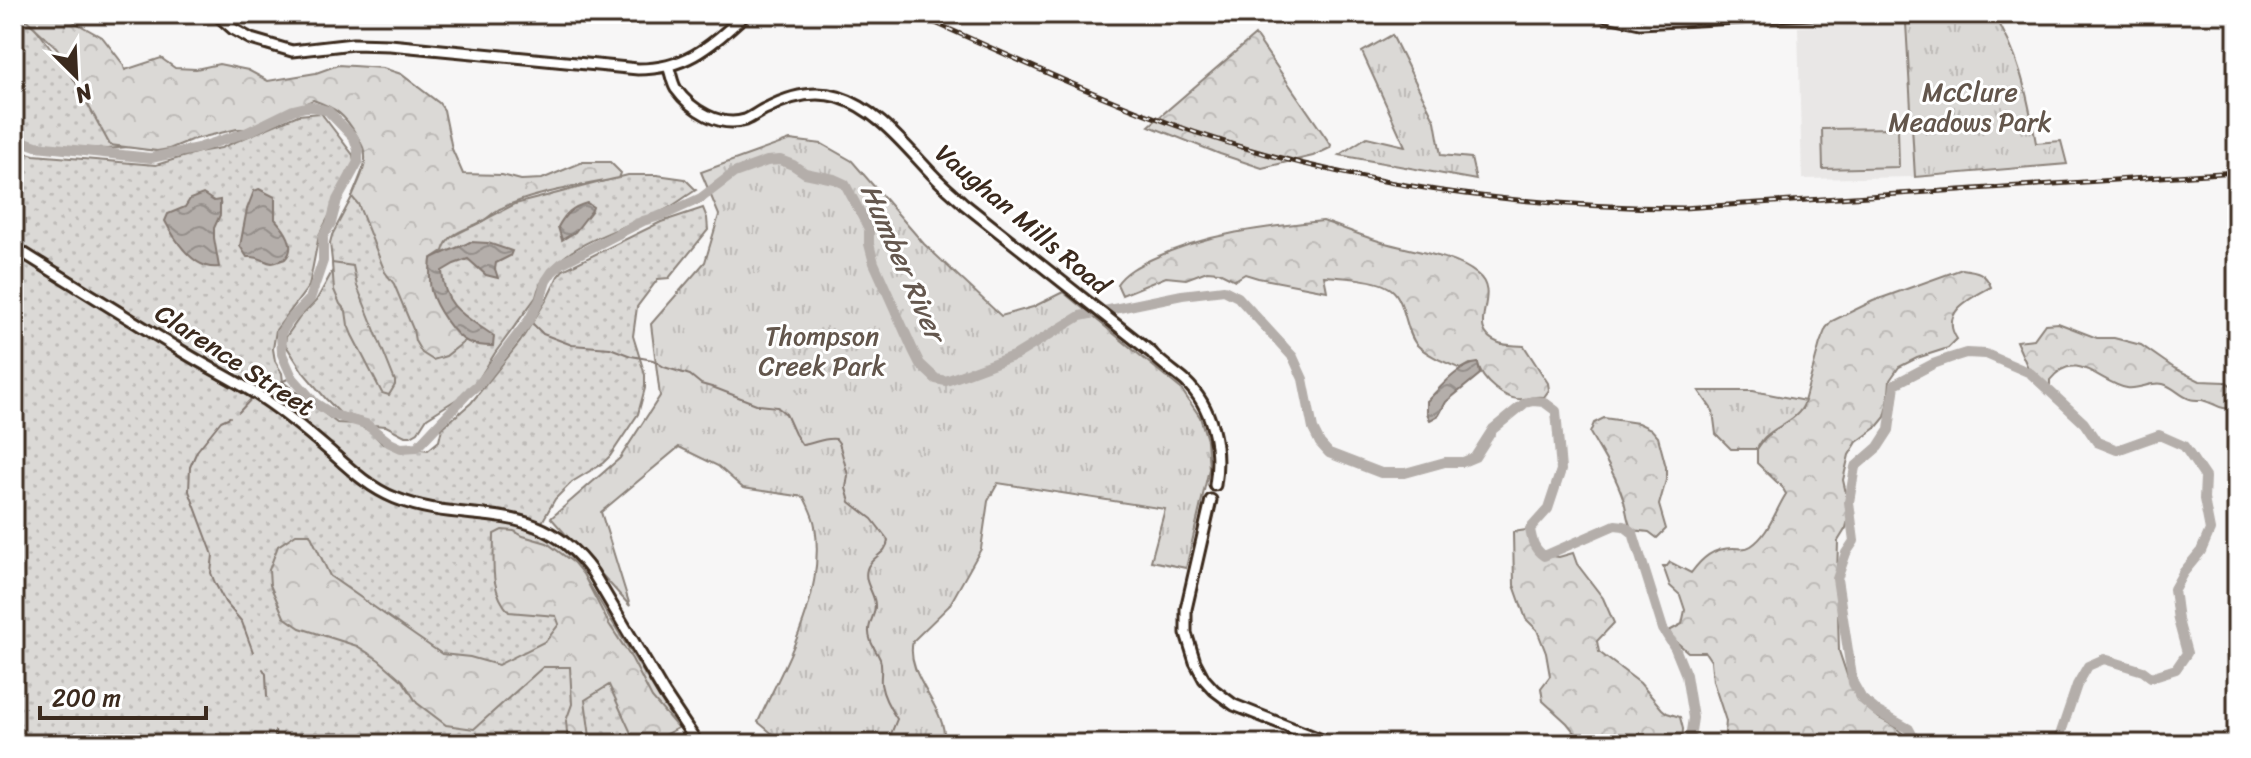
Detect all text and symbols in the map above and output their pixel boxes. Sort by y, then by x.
north arrow [36,36,116,116]
park label: McClure Meadows Park [1889,69,2052,145]
text: N [68,72,100,115]
street label: Vaughan Mills Road [925,131,1123,308]
water label: Humber River [846,175,962,354]
street label: Clarence Street [146,291,324,429]
park label: Thompson Creek Park [759,313,886,389]
scale bar [40,670,206,720]
text: 200 m [52,677,121,719]

